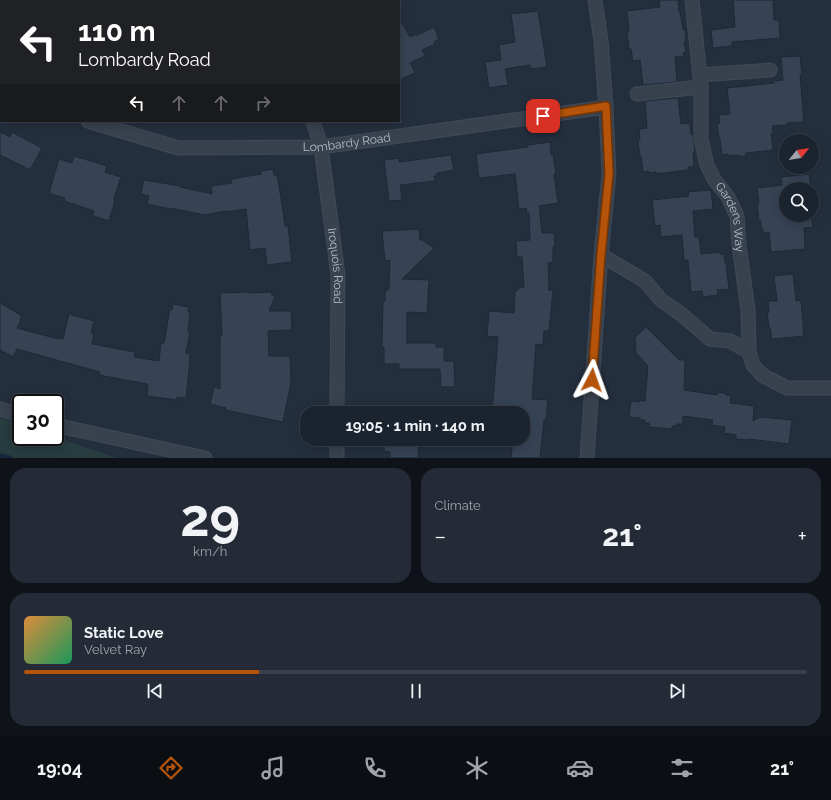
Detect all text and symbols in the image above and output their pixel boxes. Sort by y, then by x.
text: 110 m [78,15,156,48]
icon: left [12,16,64,68]
text: Lombardy Road [78,49,211,70]
icon: left [126,92,148,114]
icon: ahead [168,92,190,114]
icon: ahead [210,92,232,114]
icon: right [252,92,274,114]
pin [526,99,560,133]
icon: arrive [532,105,554,127]
street label: Lombardy Road [303,130,392,155]
north arrow [779,134,819,174]
map controls [779,134,819,222]
street label: Gardens Way [712,180,747,254]
button: search [779,182,819,222]
street label: Iroquois Road [325,227,345,304]
position arrow [571,359,613,401]
speed limit sign: 30 [12,394,64,446]
text: 19:05 · 1 min · 140 m [345,417,485,435]
text: 29 [180,487,240,548]
text: Climate [435,498,481,513]
text: 21° [602,518,642,553]
text: − [435,523,446,549]
text: + [798,523,807,549]
text: km/h [193,544,227,559]
text: Static Love [84,624,163,642]
text: Velvet Ray [84,642,147,657]
icon: previous [144,680,166,702]
icon: pause [405,680,427,702]
icon: next [666,680,688,702]
icon: directions [157,754,185,782]
icon: music [259,754,287,782]
icon: phone [361,754,389,782]
icon: climate [463,754,491,782]
icon: car [566,754,594,782]
icon: filters [668,754,696,782]
text: 19:04 [37,758,82,779]
text: 21° [770,758,794,779]

